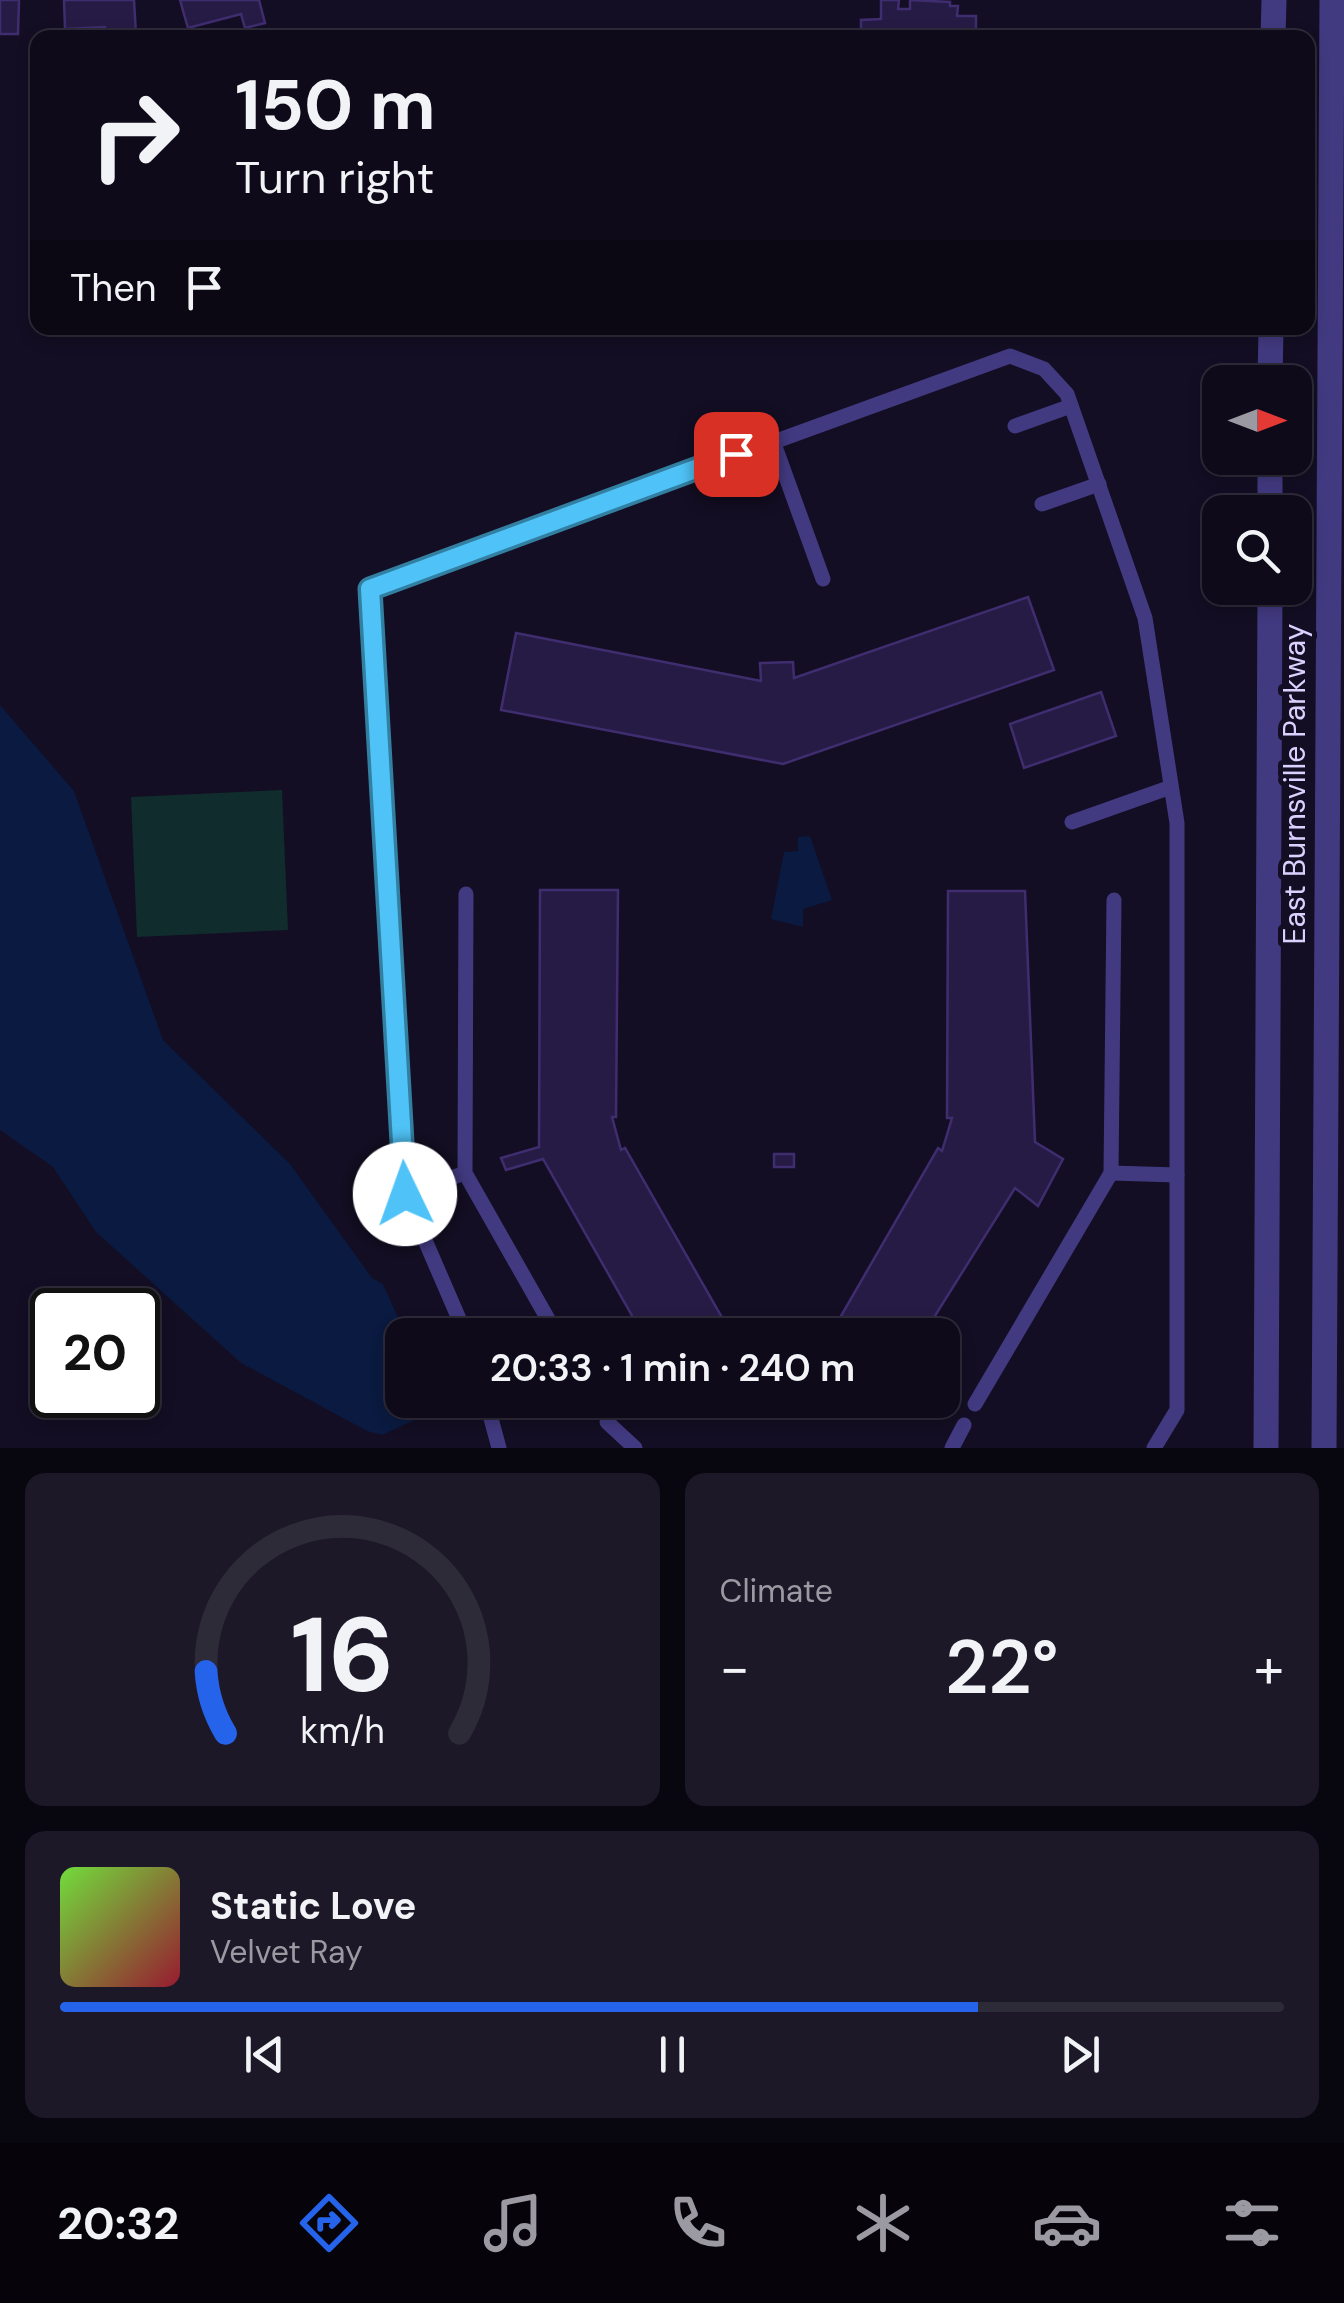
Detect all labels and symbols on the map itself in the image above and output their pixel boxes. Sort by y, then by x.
north arrow [1202,365,1312,475]
pin [694,412,779,497]
street label: East Burnsville Parkway [1275,623,1314,944]
position arrow [353,1142,457,1246]
speed limit sign: 20 [30,1288,160,1418]

